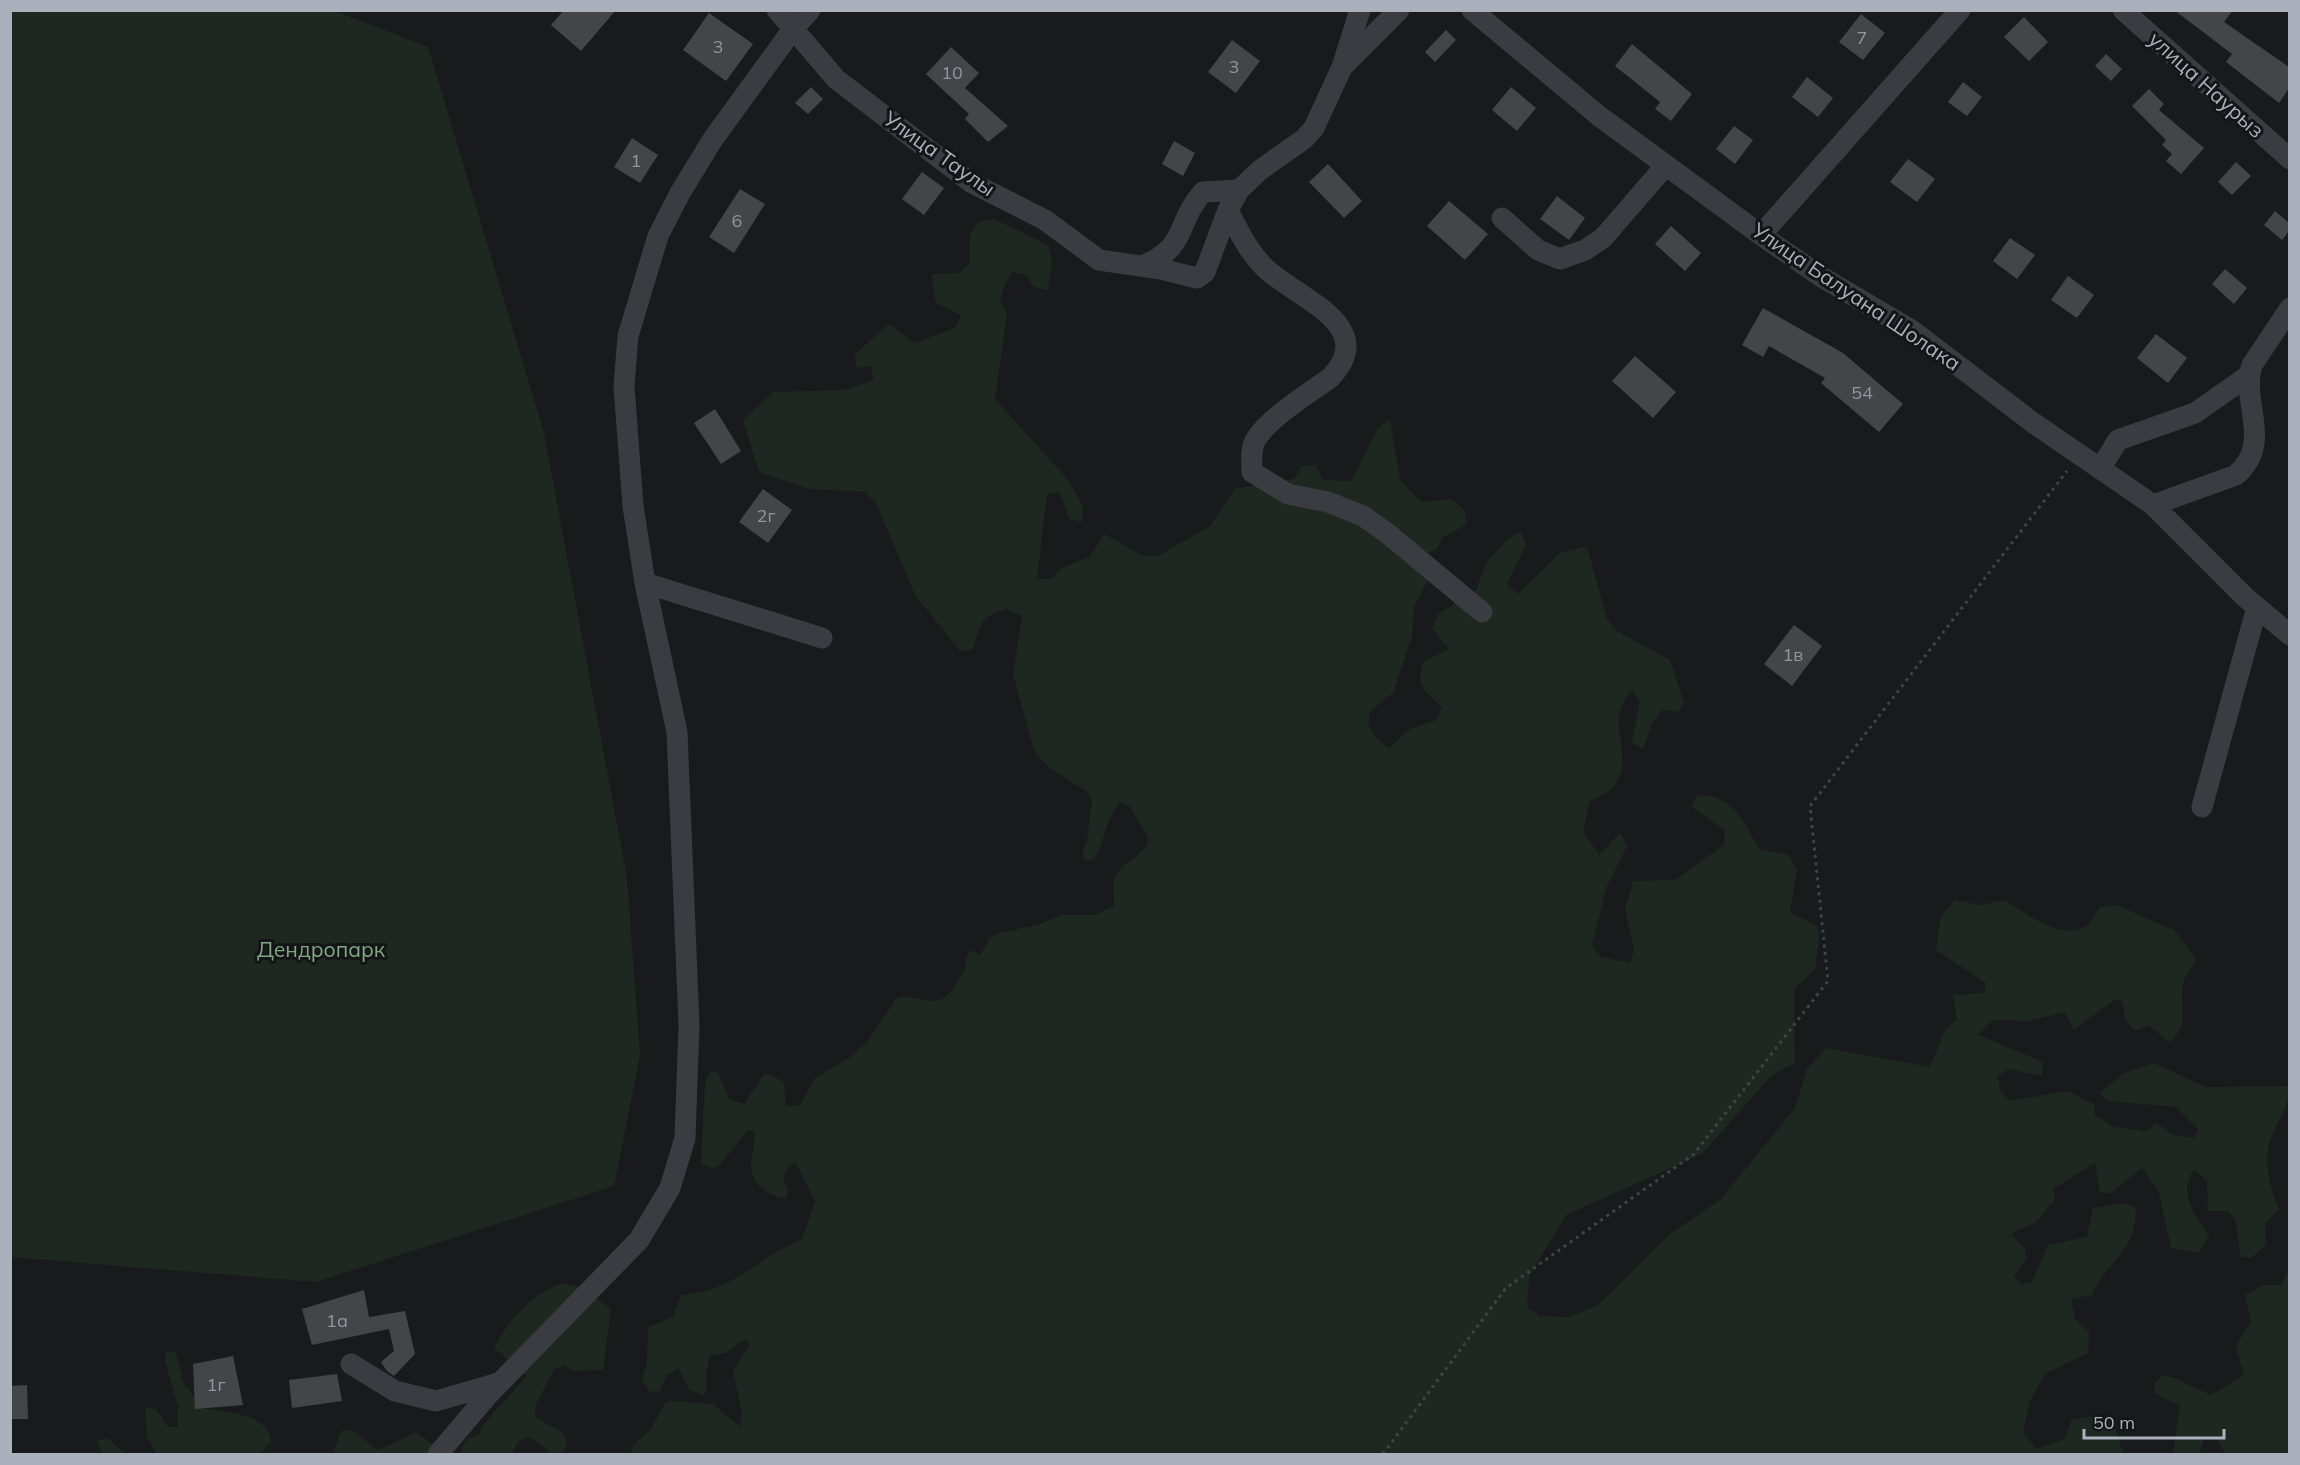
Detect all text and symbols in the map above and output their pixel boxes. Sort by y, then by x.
house number: 7 [1857,26,1867,49]
street label: улица Наурыз [2144,26,2270,143]
house number: 3 [713,35,723,58]
house number: 3 [1229,55,1239,78]
house number: 10 [941,61,963,84]
street label: Улица Таулы [878,104,1001,201]
house number: 1 [631,149,641,172]
house number: 6 [732,209,742,232]
street label: Улица Балуана Шолака [1746,216,1966,376]
house number: 54 [1851,381,1873,404]
house number: 2г [757,504,775,527]
house number: 1в [1783,643,1803,666]
park label: Дендропарк [257,936,386,962]
house number: 1а [326,1309,348,1332]
house number: 1г [207,1373,225,1396]
scale bar [2084,1402,2224,1440]
text: 50 m [2093,1411,2135,1434]

